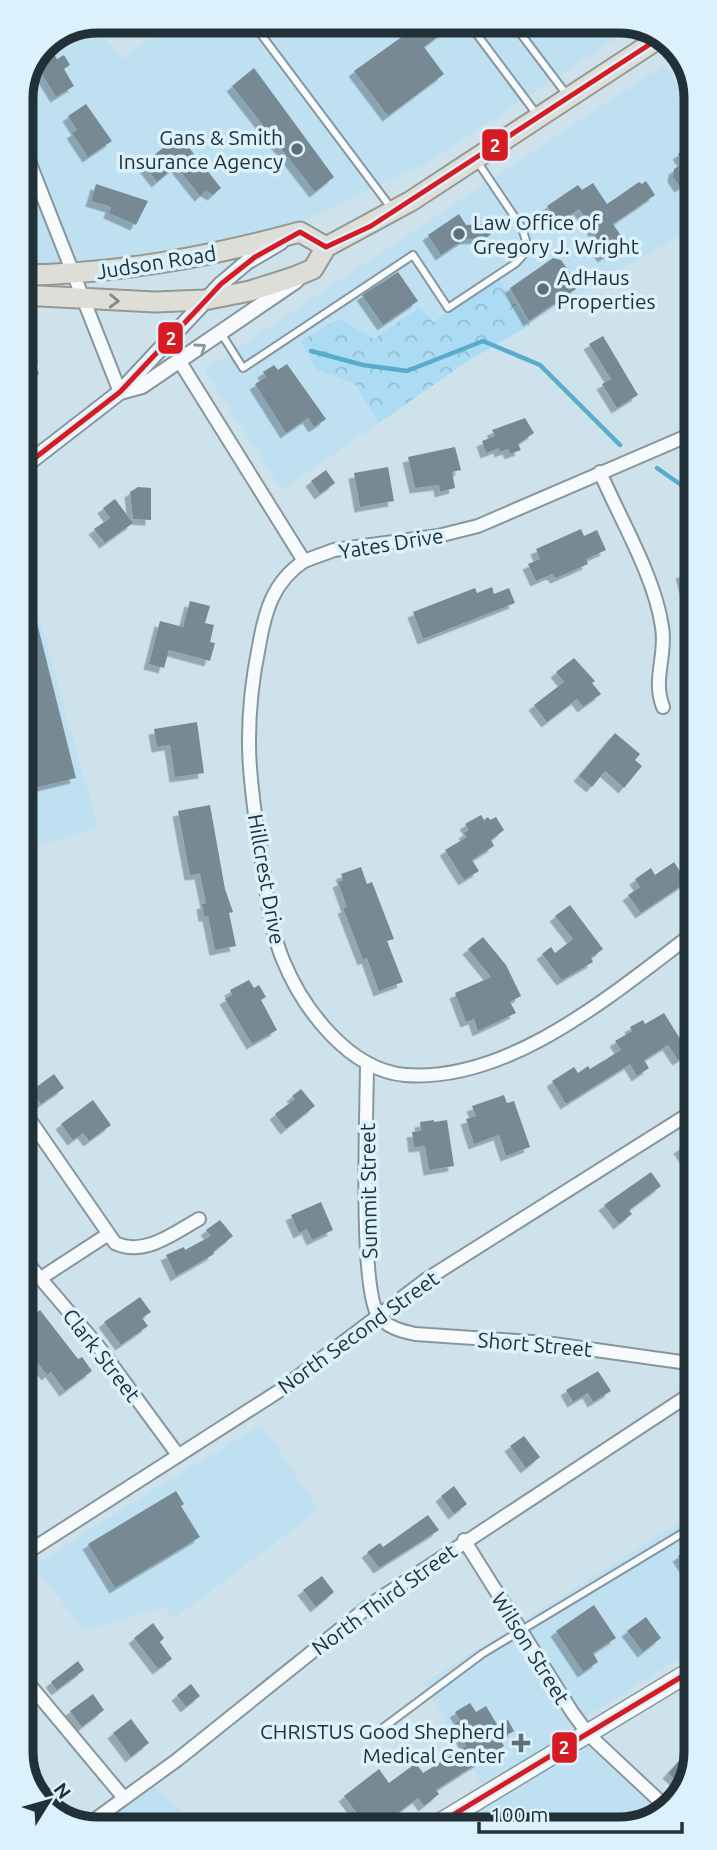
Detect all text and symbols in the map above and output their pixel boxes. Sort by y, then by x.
place label: Gans & Smith Insurance Agency [118,125,283,173]
line badge: 2 [481,128,509,162]
text: 2 [490,134,500,156]
marker: Gans & Smith Insurance Agency [289,141,305,157]
place label: Law Office of Gregory J. Wright [473,210,639,258]
marker: Law Office of Gregory J. Wright [451,226,467,242]
street label: Judson Road [94,241,218,283]
place label: AdHaus Properties [557,265,656,313]
marker: AdHaus Properties [535,281,551,297]
one-way arrow [109,293,120,309]
line badge: 2 [157,321,184,355]
text: 2 [166,327,176,349]
one-way arrow [193,344,206,356]
street label: Yates Drive [337,523,445,563]
street label: Hillcrest Drive [244,812,290,946]
street label: Summit Street [355,1123,381,1259]
street label: North Second Street [273,1266,443,1398]
street label: Clark Street [58,1304,146,1406]
street label: Short Street [477,1327,593,1361]
street label: North Third Street [307,1539,461,1659]
street label: Wilson Street [487,1588,575,1708]
place label: CHRISTUS Good Shepherd Medical Center [260,1719,505,1767]
line badge: 2 [551,1731,578,1764]
marker: CHRISTUS Good Shepherd Medical Center [511,1733,531,1753]
text: 2 [559,1736,569,1758]
north arrow [14,1766,84,1836]
text: N [50,1778,76,1803]
scale bar [479,1790,682,1834]
text: 100 m [490,1802,548,1826]

